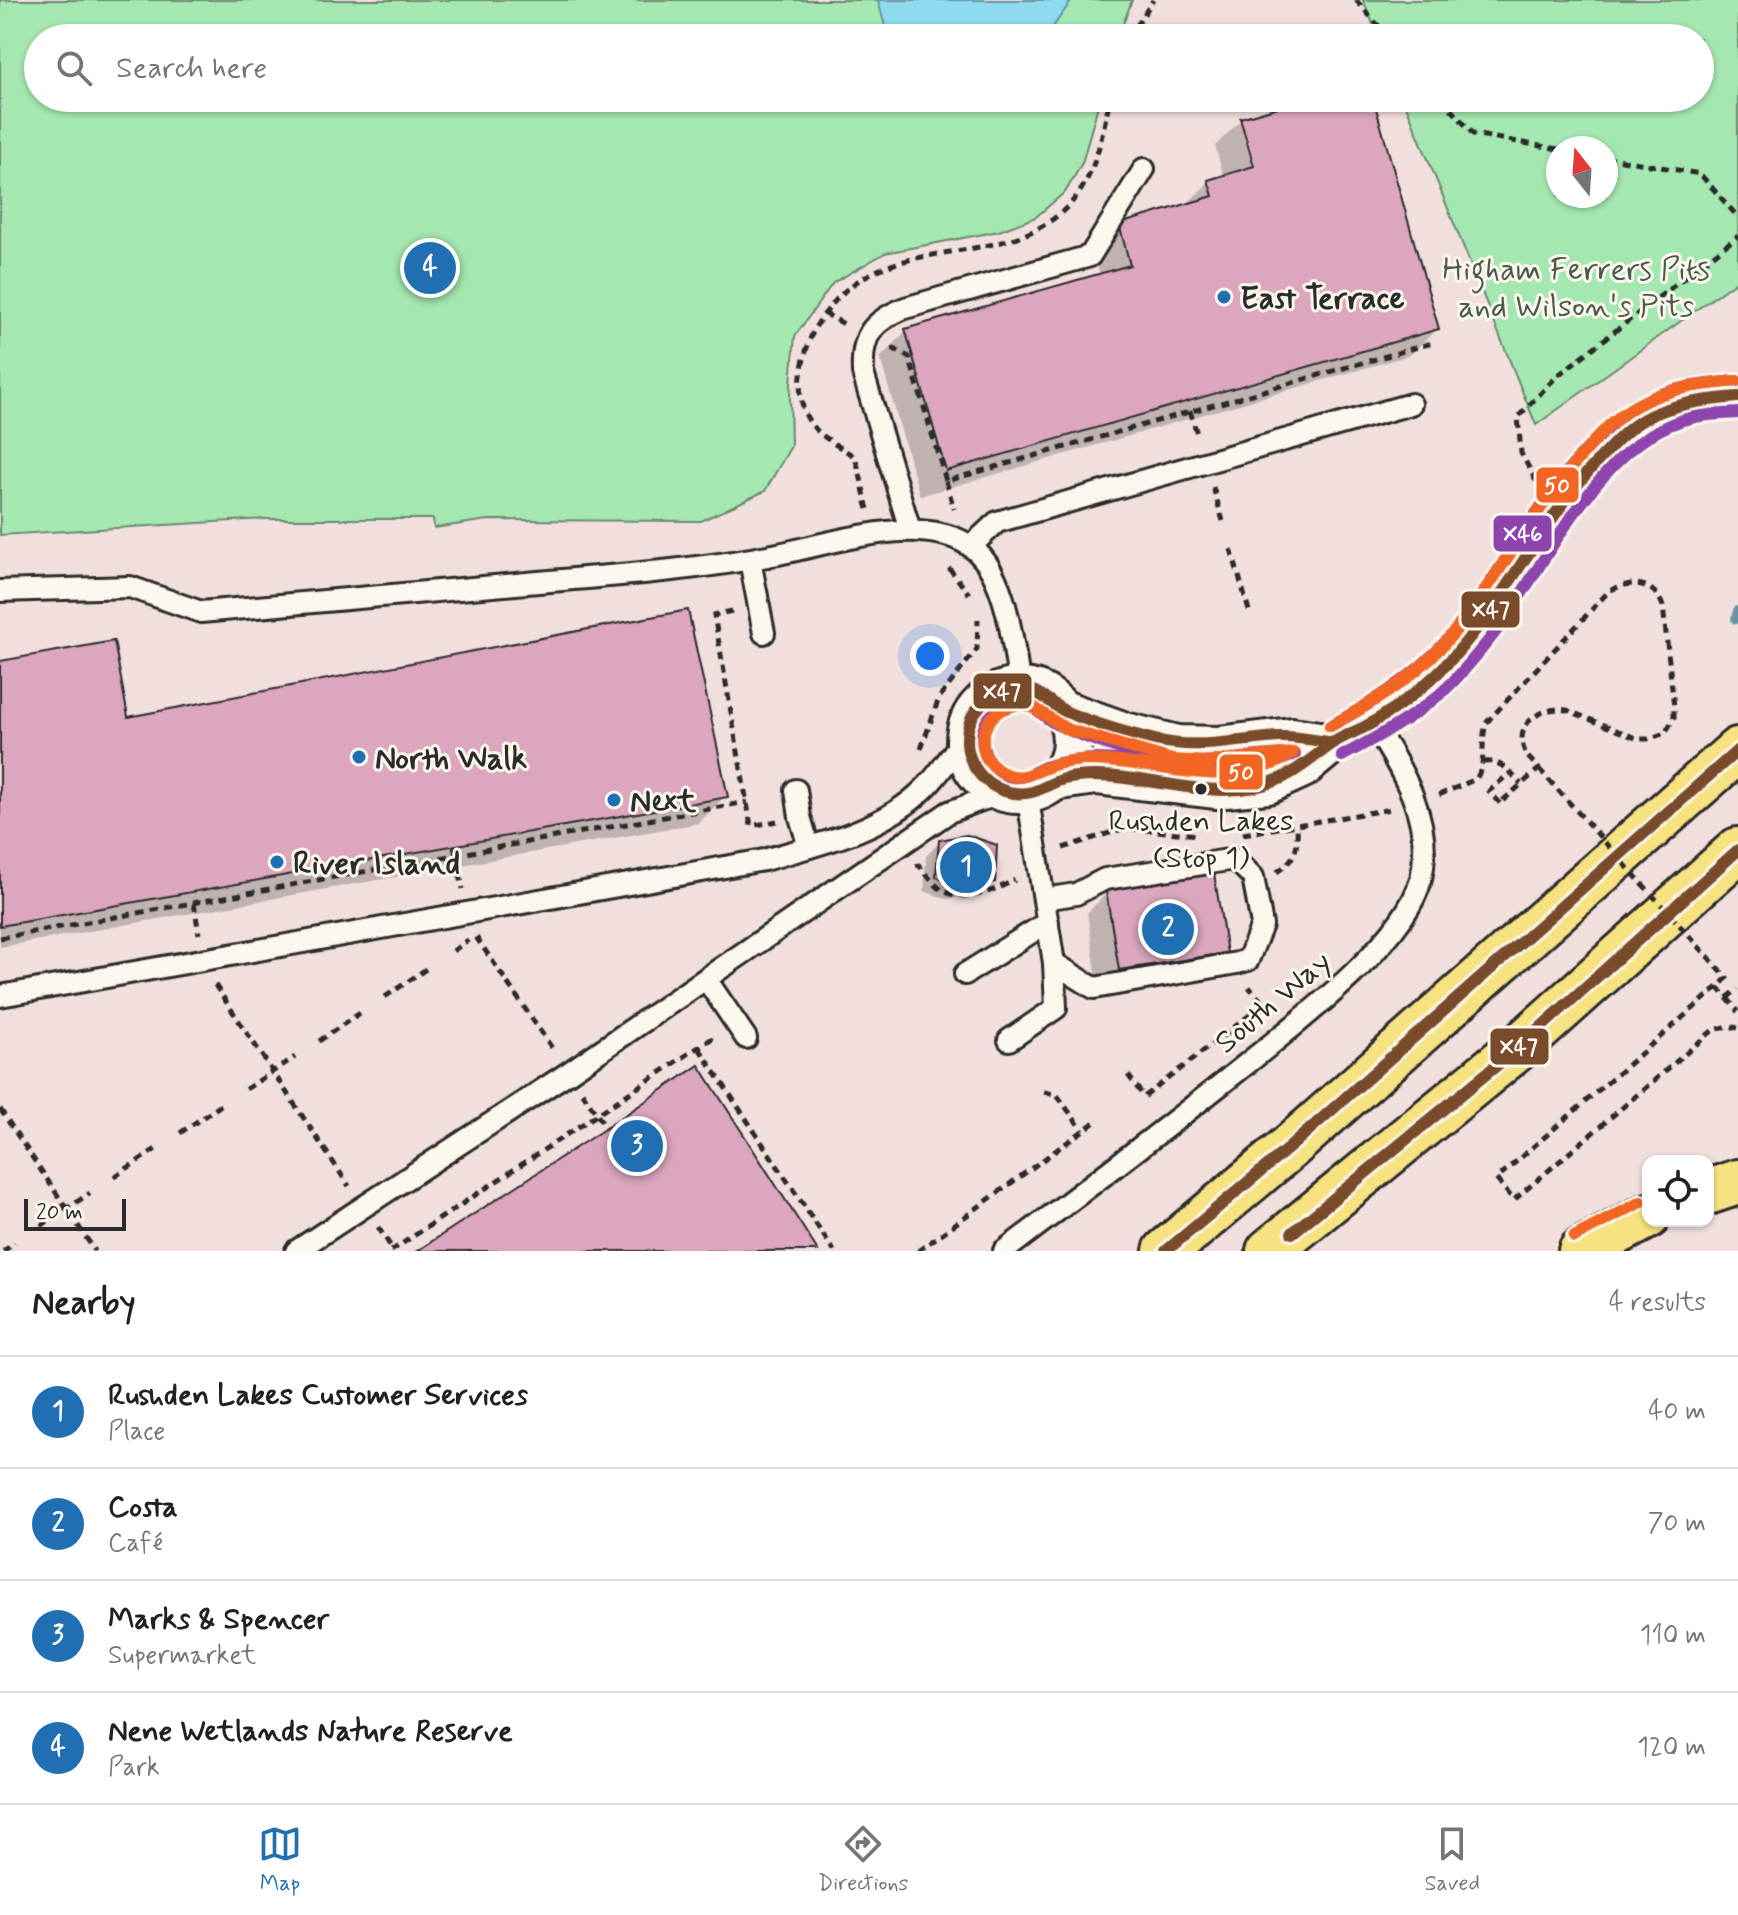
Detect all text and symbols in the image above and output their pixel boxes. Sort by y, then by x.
search box [24,24,1714,112]
icon: search [52,46,96,90]
text: Search here [116,49,267,88]
north arrow [1546,136,1618,208]
pin: 4 [404,238,456,298]
park label: Higham Ferrers Pits and Wilson's Pits [1442,249,1710,328]
place label: East Terrace [1240,278,1405,320]
marker: East Terrace [1215,288,1233,306]
line badge: 50 [1535,466,1580,504]
text: 50 [1544,473,1570,501]
line badge: X46 [1492,514,1553,553]
text: X46 [1504,521,1542,549]
line badge: X47 [1460,590,1521,629]
text: X47 [1472,597,1510,625]
your location [910,636,950,676]
line badge: X47 [972,672,1033,710]
text: X47 [983,679,1021,707]
place label: North Walk [375,738,527,780]
marker: North Walk [350,748,368,766]
line badge: 50 [1218,753,1264,791]
text: 50 [1228,760,1254,788]
place label: Next [630,781,697,823]
marker: Rushden Lakes (Stop 1) [1193,781,1209,797]
marker: Next [605,791,623,809]
place label: Rushden Lakes (Stop 1) [1109,802,1293,878]
pin: 1 [940,837,992,897]
place label: River Island [293,843,460,885]
marker: River Island [268,853,286,871]
pin: 2 [1142,899,1194,959]
street label: South Way [1206,941,1340,1064]
line badge: X47 [1489,1027,1550,1066]
text: X47 [1500,1034,1538,1062]
pin: 3 [611,1116,663,1176]
map controls [1642,1155,1714,1227]
button: locate [1642,1155,1714,1227]
scale bar [24,1195,126,1231]
text: 20 m [36,1199,83,1227]
text: Nearby [32,1281,136,1326]
text: 4 results [1609,1286,1706,1320]
text: Rushden Lakes Customer Services [108,1376,528,1415]
text: 1 [52,1395,64,1429]
text: 40 m [1648,1395,1706,1429]
text: Place [108,1415,165,1449]
text: Costa [108,1488,178,1527]
text: 2 [52,1507,64,1541]
text: 70 m [1648,1507,1706,1541]
text: Café [108,1527,163,1561]
text: Marks & Spencer [108,1600,329,1639]
text: 3 [52,1619,64,1653]
text: 110 m [1640,1619,1706,1653]
text: Supermarket [108,1639,256,1673]
text: Nene Wetlands Nature Reserve [108,1712,513,1751]
text: 4 [50,1731,66,1765]
text: 120 m [1637,1731,1706,1765]
text: Park [108,1751,160,1785]
tab: Map [258,1822,302,1898]
tab: Directions [818,1822,908,1898]
tab: Saved [1424,1822,1480,1898]

